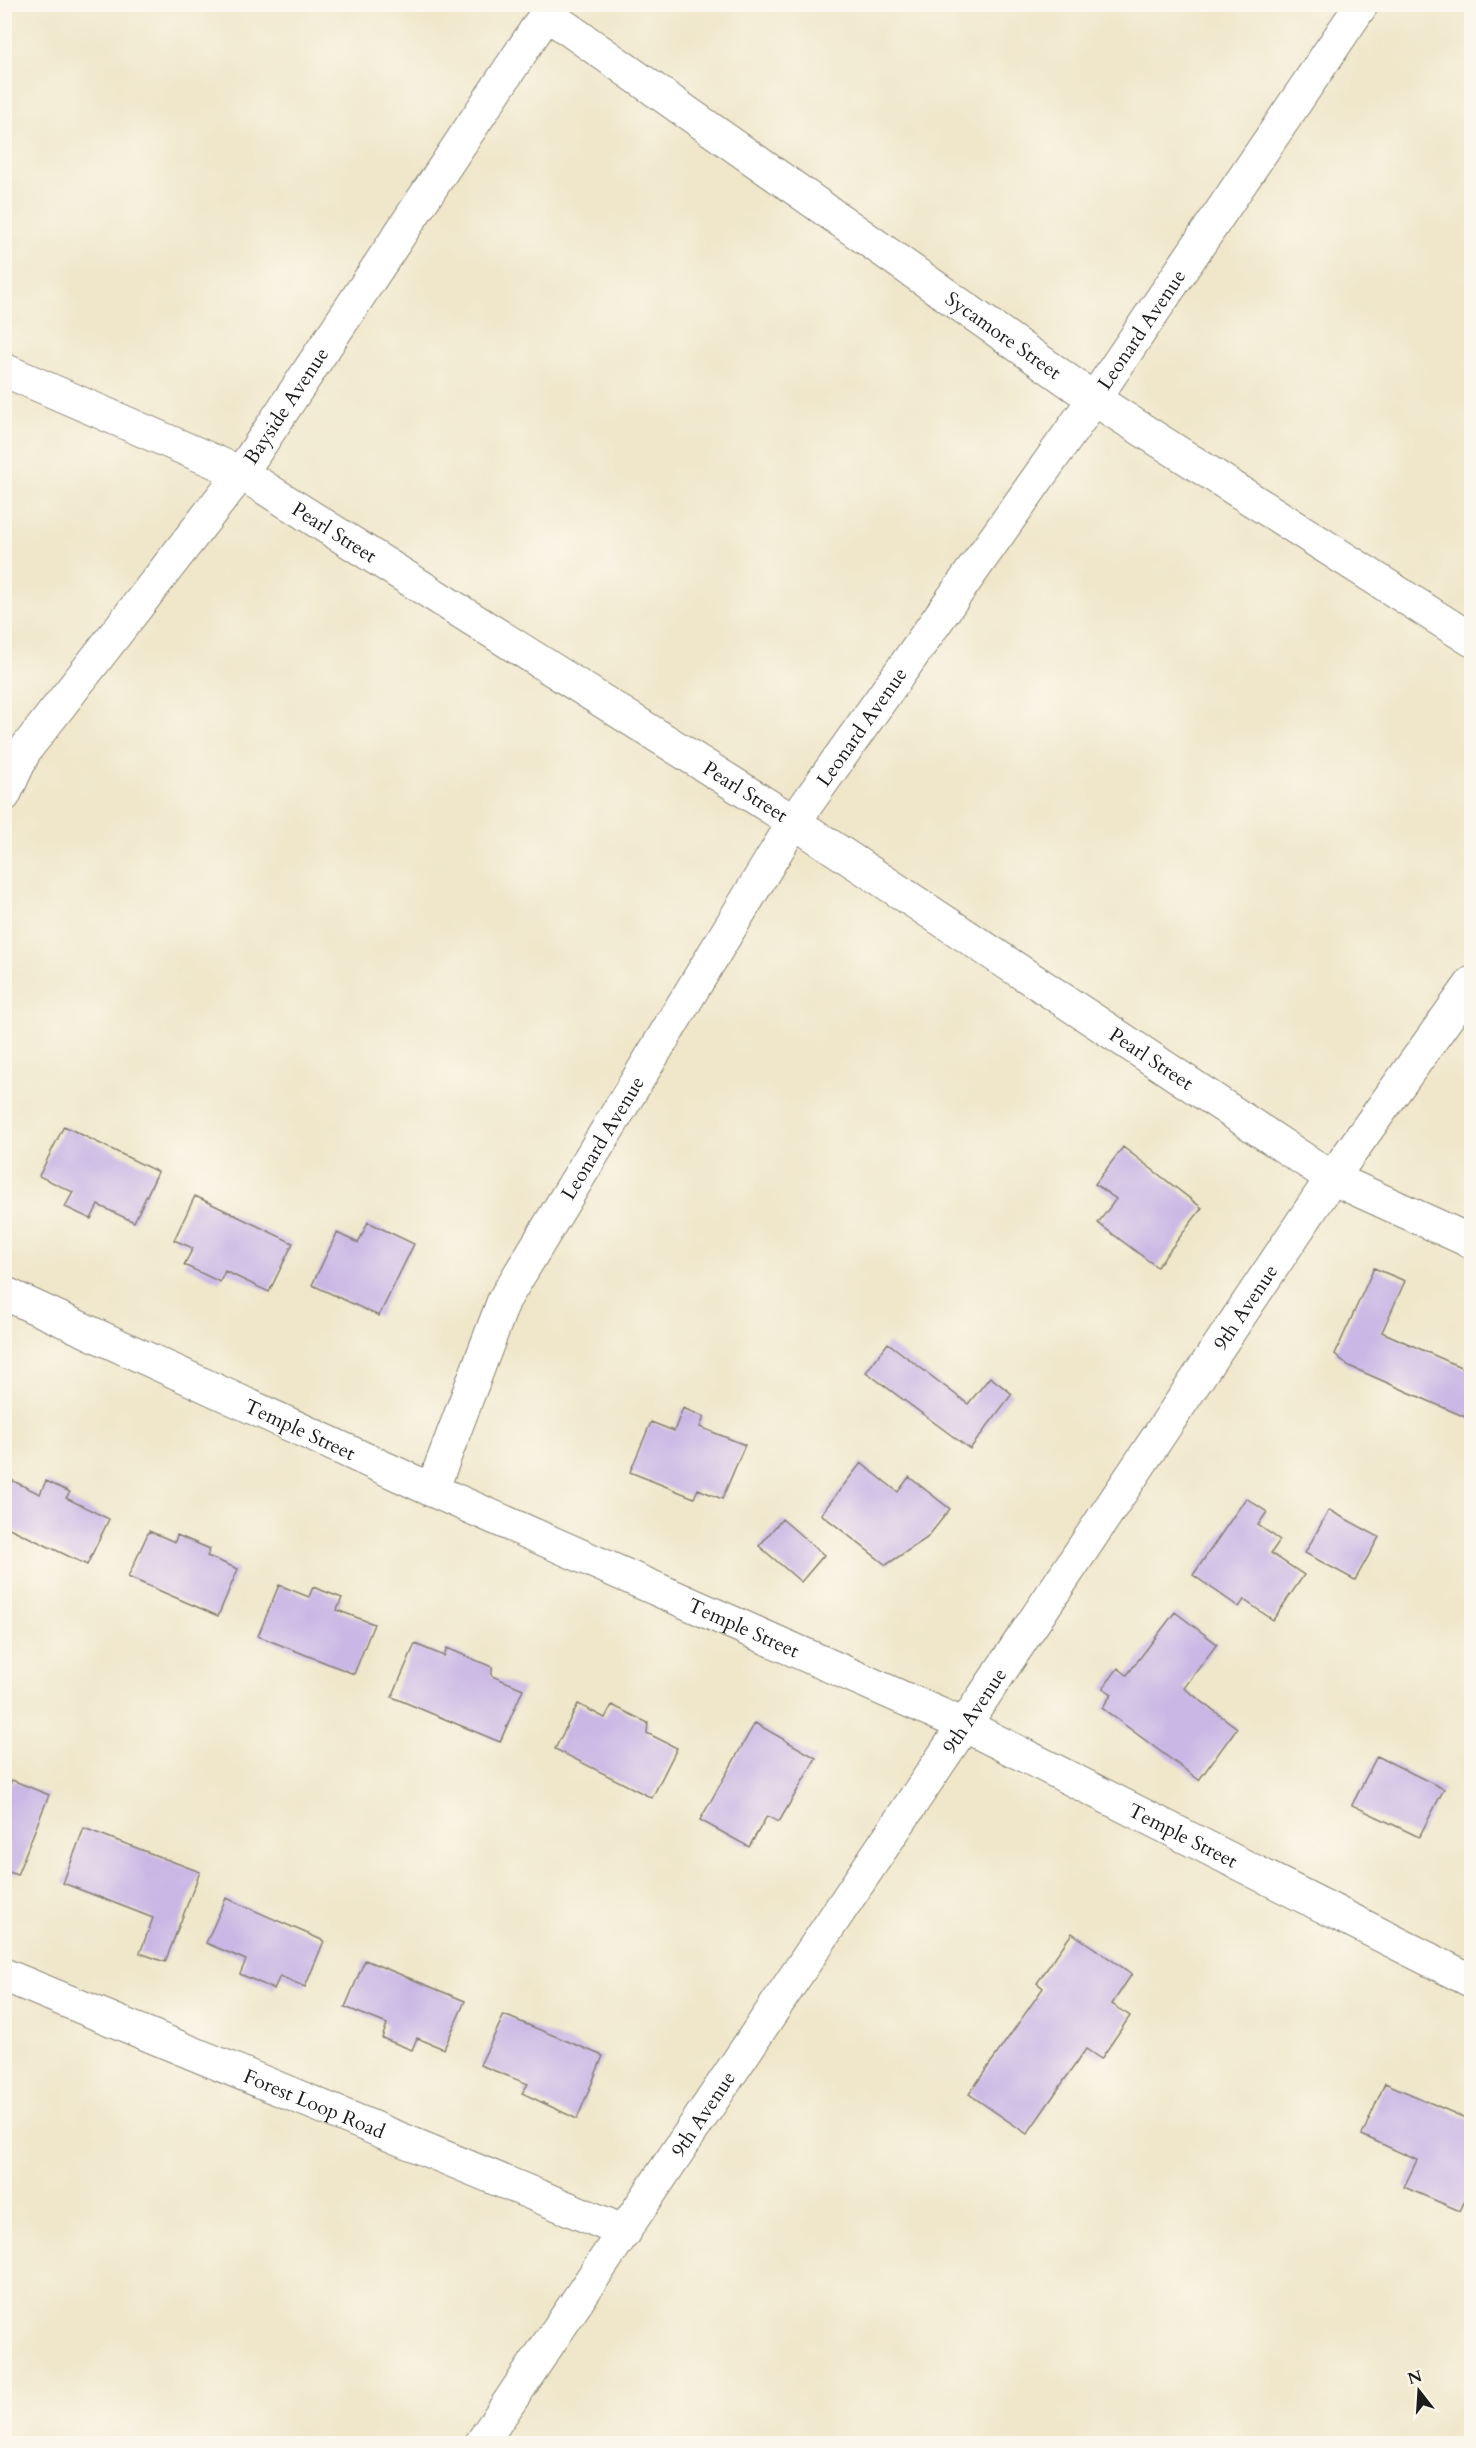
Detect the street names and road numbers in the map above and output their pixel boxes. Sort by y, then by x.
street label: Leonard Avenue [1091,264,1192,395]
street label: Sycamore Street [940,285,1067,386]
street label: Bayside Avenue [237,342,335,469]
street label: Pearl Street [287,495,383,569]
street label: Leonard Avenue [810,662,913,792]
street label: Pearl Street [698,754,794,829]
street label: Pearl Street [1104,1021,1199,1097]
street label: Leonard Avenue [555,1071,650,1205]
street label: 9th Avenue [1207,1259,1284,1355]
street label: Temple Street [240,1392,360,1467]
street label: Temple Street [684,1591,804,1664]
street label: 9th Avenue [936,1662,1013,1758]
street label: Temple Street [1124,1797,1243,1875]
street label: Forest Loop Road [240,2062,390,2145]
street label: 9th Avenue [665,2066,742,2162]

